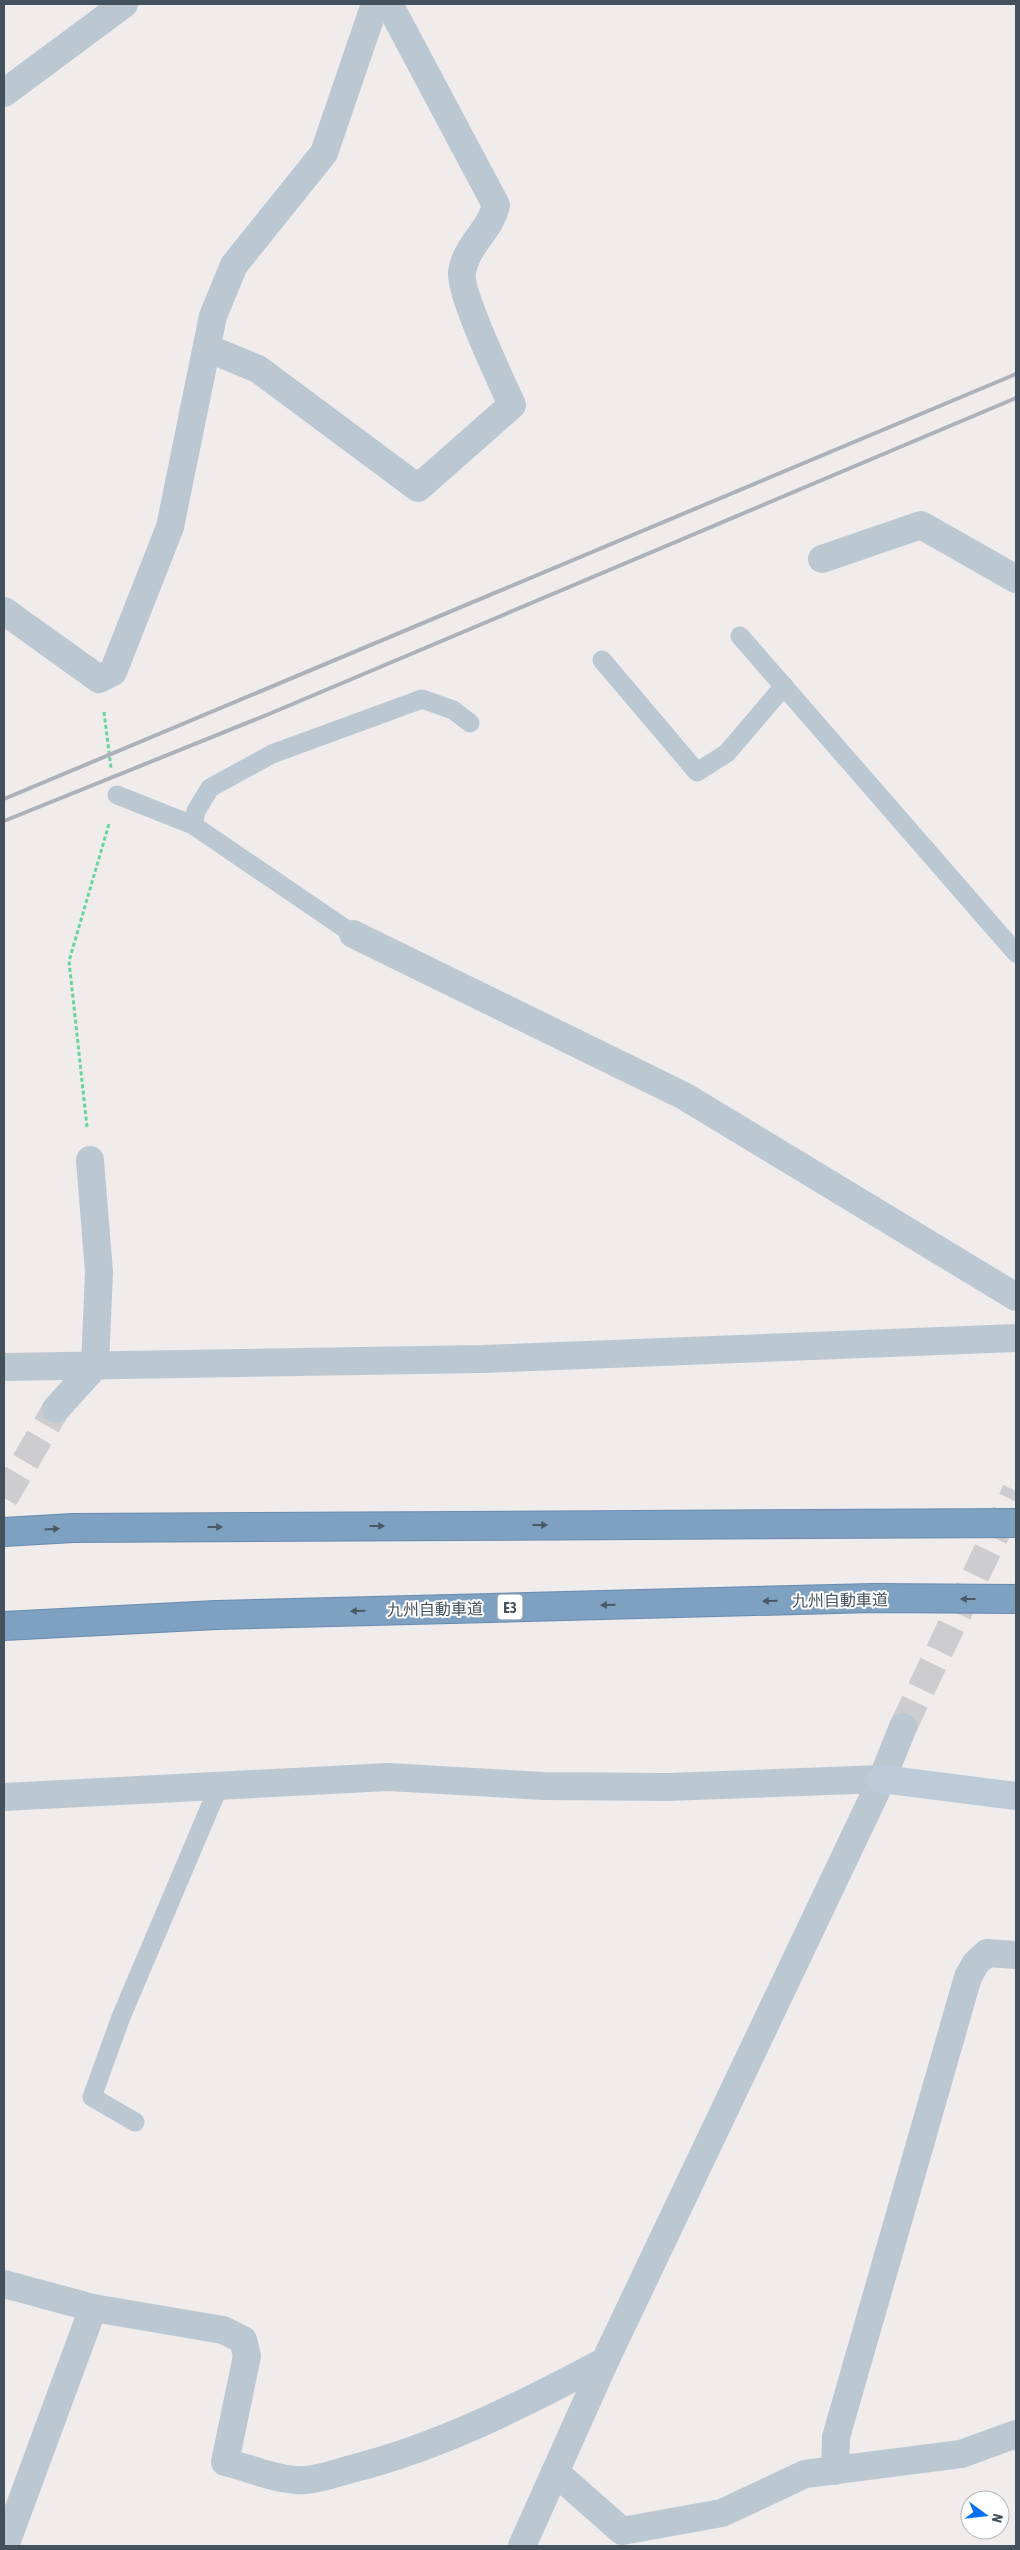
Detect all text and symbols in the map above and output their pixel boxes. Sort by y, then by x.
one-way arrow [532,1521,548,1529]
one-way arrow [370,1522,386,1530]
one-way arrow [207,1523,223,1531]
one-way arrow [45,1525,61,1533]
street label: 九州自動車道 [792,1590,888,1610]
road number: E3 [498,1594,522,1620]
one-way arrow [959,1595,975,1603]
one-way arrow [762,1597,778,1605]
street label: 九州自動車道 [387,1599,483,1619]
one-way arrow [599,1601,615,1609]
one-way arrow [349,1608,365,1616]
north arrow [960,2490,1010,2540]
text: N [989,2512,1006,2524]

